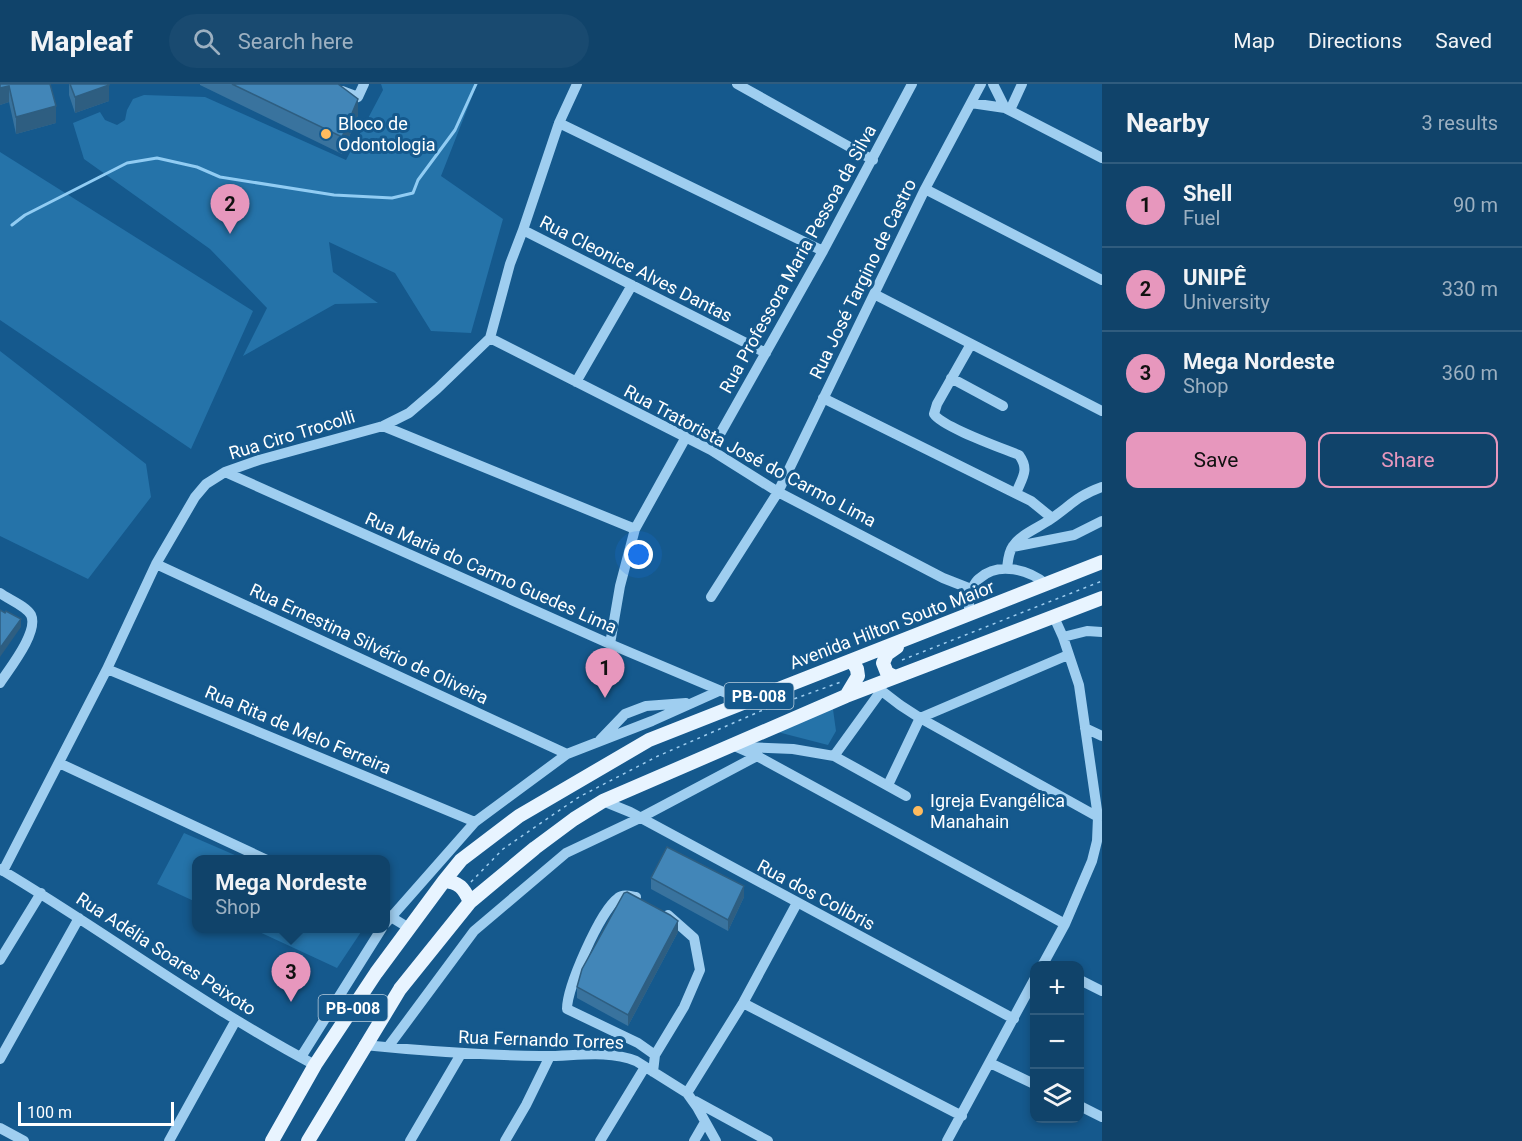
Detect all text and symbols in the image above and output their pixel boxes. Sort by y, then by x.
search box [169,14,589,68]
text: Mapleaf [30,25,133,58]
icon: search [190,25,223,58]
text: Search here [238,29,354,54]
text: Map [1233,29,1275,53]
text: Directions [1308,29,1402,53]
text: Saved [1435,29,1492,53]
text: Nearby [1126,108,1209,138]
text: 3 results [1422,111,1498,135]
place label: Bloco de Odontologia [338,113,436,155]
street label: Rua Professora Maria Pessoa da Silva [715,121,880,397]
marker: Bloco de Odontologia [319,127,333,141]
street label: Rua José Targino de Castro [805,175,920,382]
text: Shell [1183,181,1232,206]
pin: 2 [210,184,250,234]
text: 1 [1140,193,1151,217]
text: 90 m [1453,193,1498,217]
text: Fuel [1183,206,1220,230]
street label: Rua Cleonice Alves Dantas [536,211,736,326]
text: UNIPÊ [1183,265,1246,290]
text: 2 [1140,277,1151,301]
text: 330 m [1442,277,1498,301]
text: University [1183,290,1270,314]
text: Mega Nordeste [1183,349,1335,374]
text: 3 [1140,361,1151,385]
text: 360 m [1442,361,1498,385]
text: Shop [1183,374,1229,398]
street label: Rua Tratorista José do Carmo Lima [621,380,880,531]
street label: Rua Ciro Trocolli [226,405,357,464]
button: Save [1126,432,1306,488]
button: Share [1318,432,1498,488]
street label: Rua Maria do Carmo Guedes Lima [362,507,620,638]
your location [624,540,653,569]
street label: Avenida Hilton Souto Maior [786,576,997,673]
street label: Rua Ernestina Silvério de Oliveira [247,579,492,708]
pin: 1 [586,648,624,698]
street label: Rua Rita de Melo Ferreira [202,681,394,778]
road number: PB-008 [724,683,794,709]
place label: Igreja Evangélica Manahain [930,790,1065,832]
marker: Igreja Evangélica Manahain [911,804,925,818]
popup [192,855,390,933]
street label: Rua dos Colibris [754,855,879,934]
text: Mega Nordeste [215,870,367,895]
street label: Rua Adélia Soares Peixoto [73,888,260,1020]
text: Shop [215,895,261,919]
pin: 3 [272,952,310,1002]
map controls [1030,961,1084,1123]
button: + [1030,961,1084,1015]
road number: PB-008 [318,995,388,1021]
button: − [1030,1015,1084,1069]
street label: Rua Fernando Torres [458,1026,624,1053]
button: layers [1030,1069,1084,1123]
scale bar [18,1099,174,1126]
text: 100 m [27,1103,72,1122]

